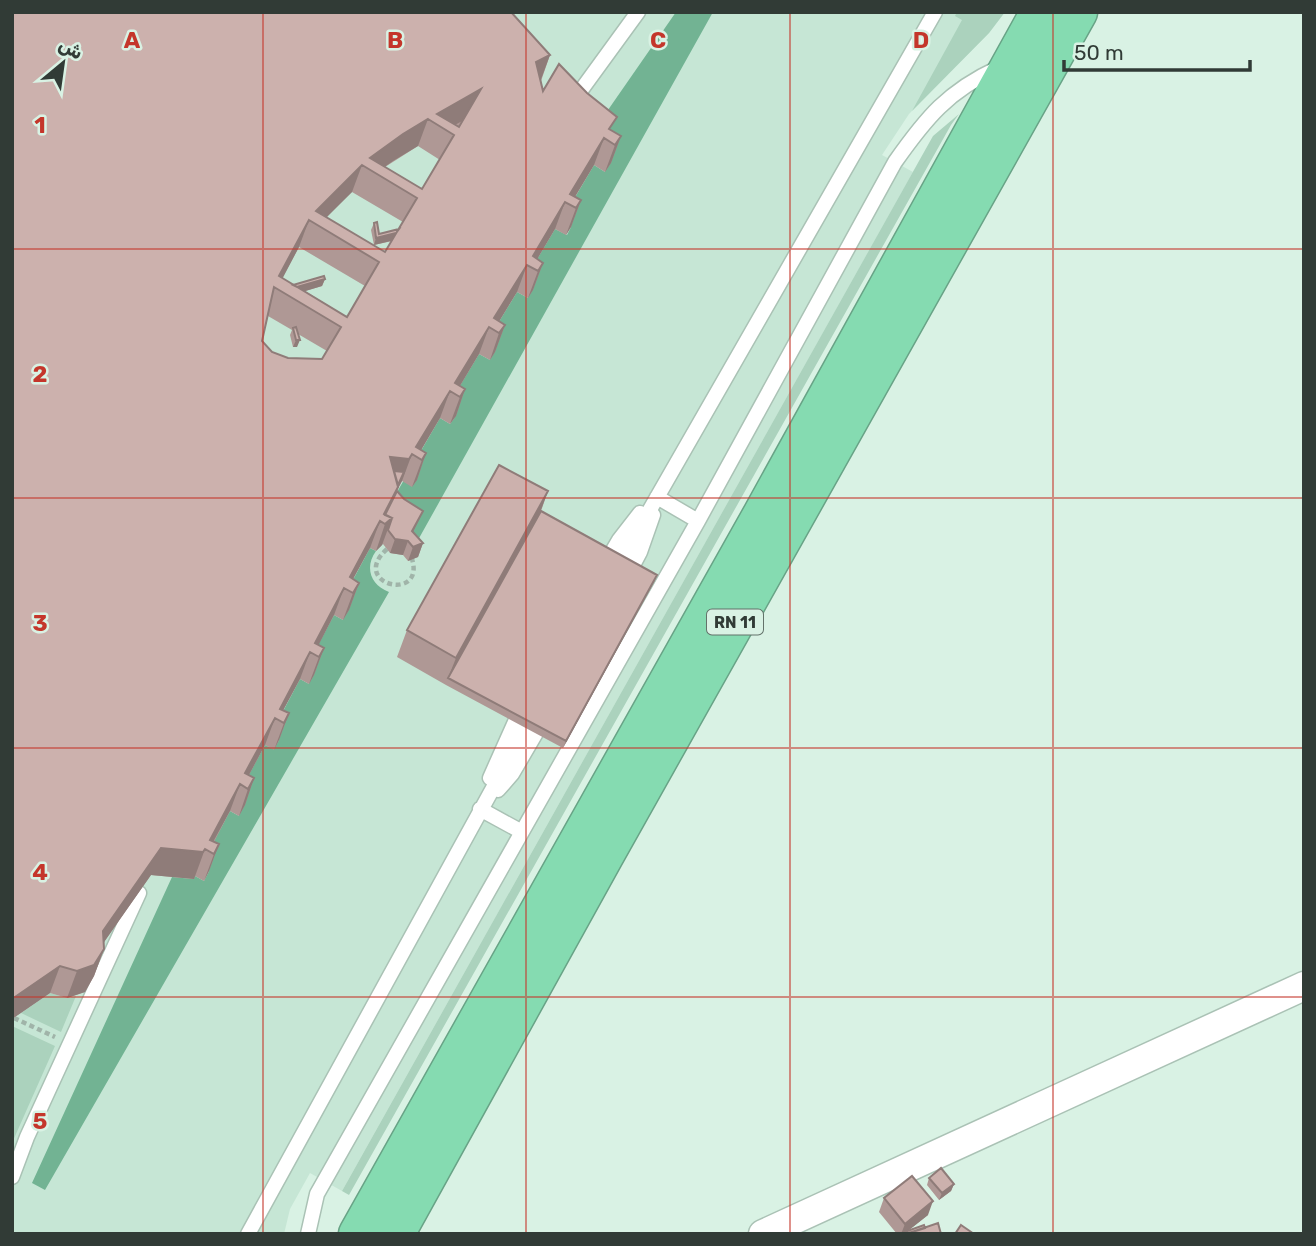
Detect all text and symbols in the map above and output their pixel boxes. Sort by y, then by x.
text: A [124,26,141,54]
text: B [387,26,403,54]
text: C [650,26,666,54]
text: D [913,26,929,54]
north arrow [28,28,98,98]
scale bar [1064,28,1250,72]
text: ش [55,33,87,64]
text: 50 m [1074,40,1124,65]
text: 1 [34,111,46,139]
text: 2 [33,360,47,388]
text: 3 [32,609,48,637]
road number: RN 11 [707,610,763,635]
text: 4 [32,858,48,886]
text: 5 [33,1107,48,1135]

